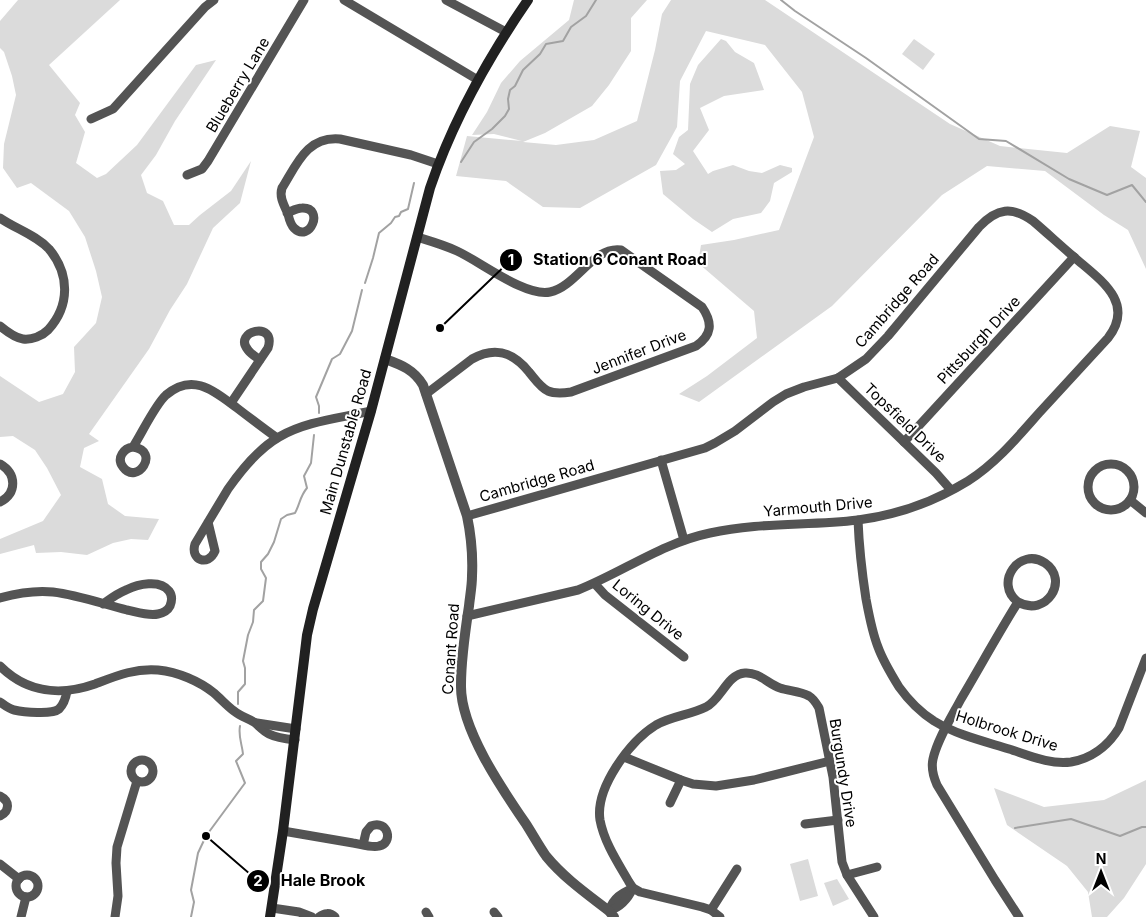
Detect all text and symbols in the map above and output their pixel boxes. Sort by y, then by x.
street label: Blueberry Lane [202,34,274,136]
callout: Station 6 Conant Road [498,244,717,275]
text: Station 6 Conant Road [533,249,707,269]
text: 1 [508,250,514,269]
street label: Cambridge Road [850,250,943,352]
street label: Pittsburgh Drive [933,292,1024,388]
street label: Jennifer Drive [589,325,689,378]
street label: Main Dunstable Road [316,367,375,517]
street label: Topsfield Drive [860,379,950,467]
street label: Cambridge Road [477,455,597,506]
street label: Yarmouth Drive [763,492,873,521]
street label: Loring Drive [609,575,688,644]
street label: Conant Road [438,603,463,695]
street label: Holbrook Drive [954,706,1061,755]
street label: Burgundy Drive [825,717,861,829]
north arrow [1076,847,1126,897]
text: N [1096,850,1106,867]
callout: Hale Brook [246,865,375,896]
text: Hale Brook [281,870,366,890]
text: 2 [253,871,263,890]

